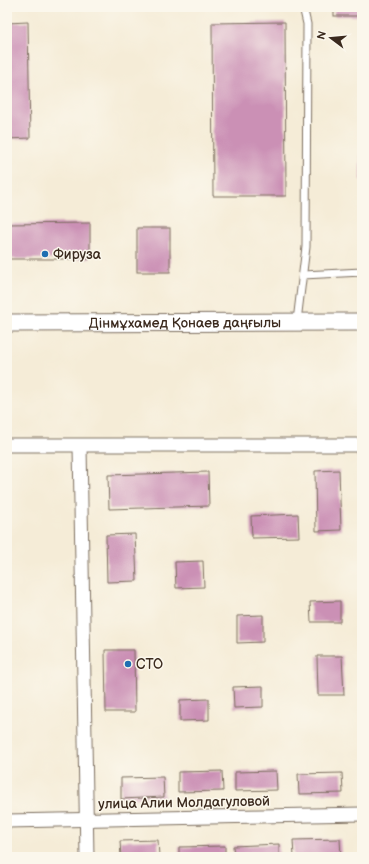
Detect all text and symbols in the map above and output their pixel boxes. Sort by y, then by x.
north arrow [311,18,351,58]
text: N [314,30,329,41]
place label: Фируза [53,246,102,263]
marker: Фируза [40,249,50,259]
street label: Дінмұхамед Қонаев даңғылы [89,314,281,332]
place label: СТО [136,656,163,673]
marker: СТО [123,659,133,669]
street label: улица Алии Молдагуловой [98,793,270,812]

